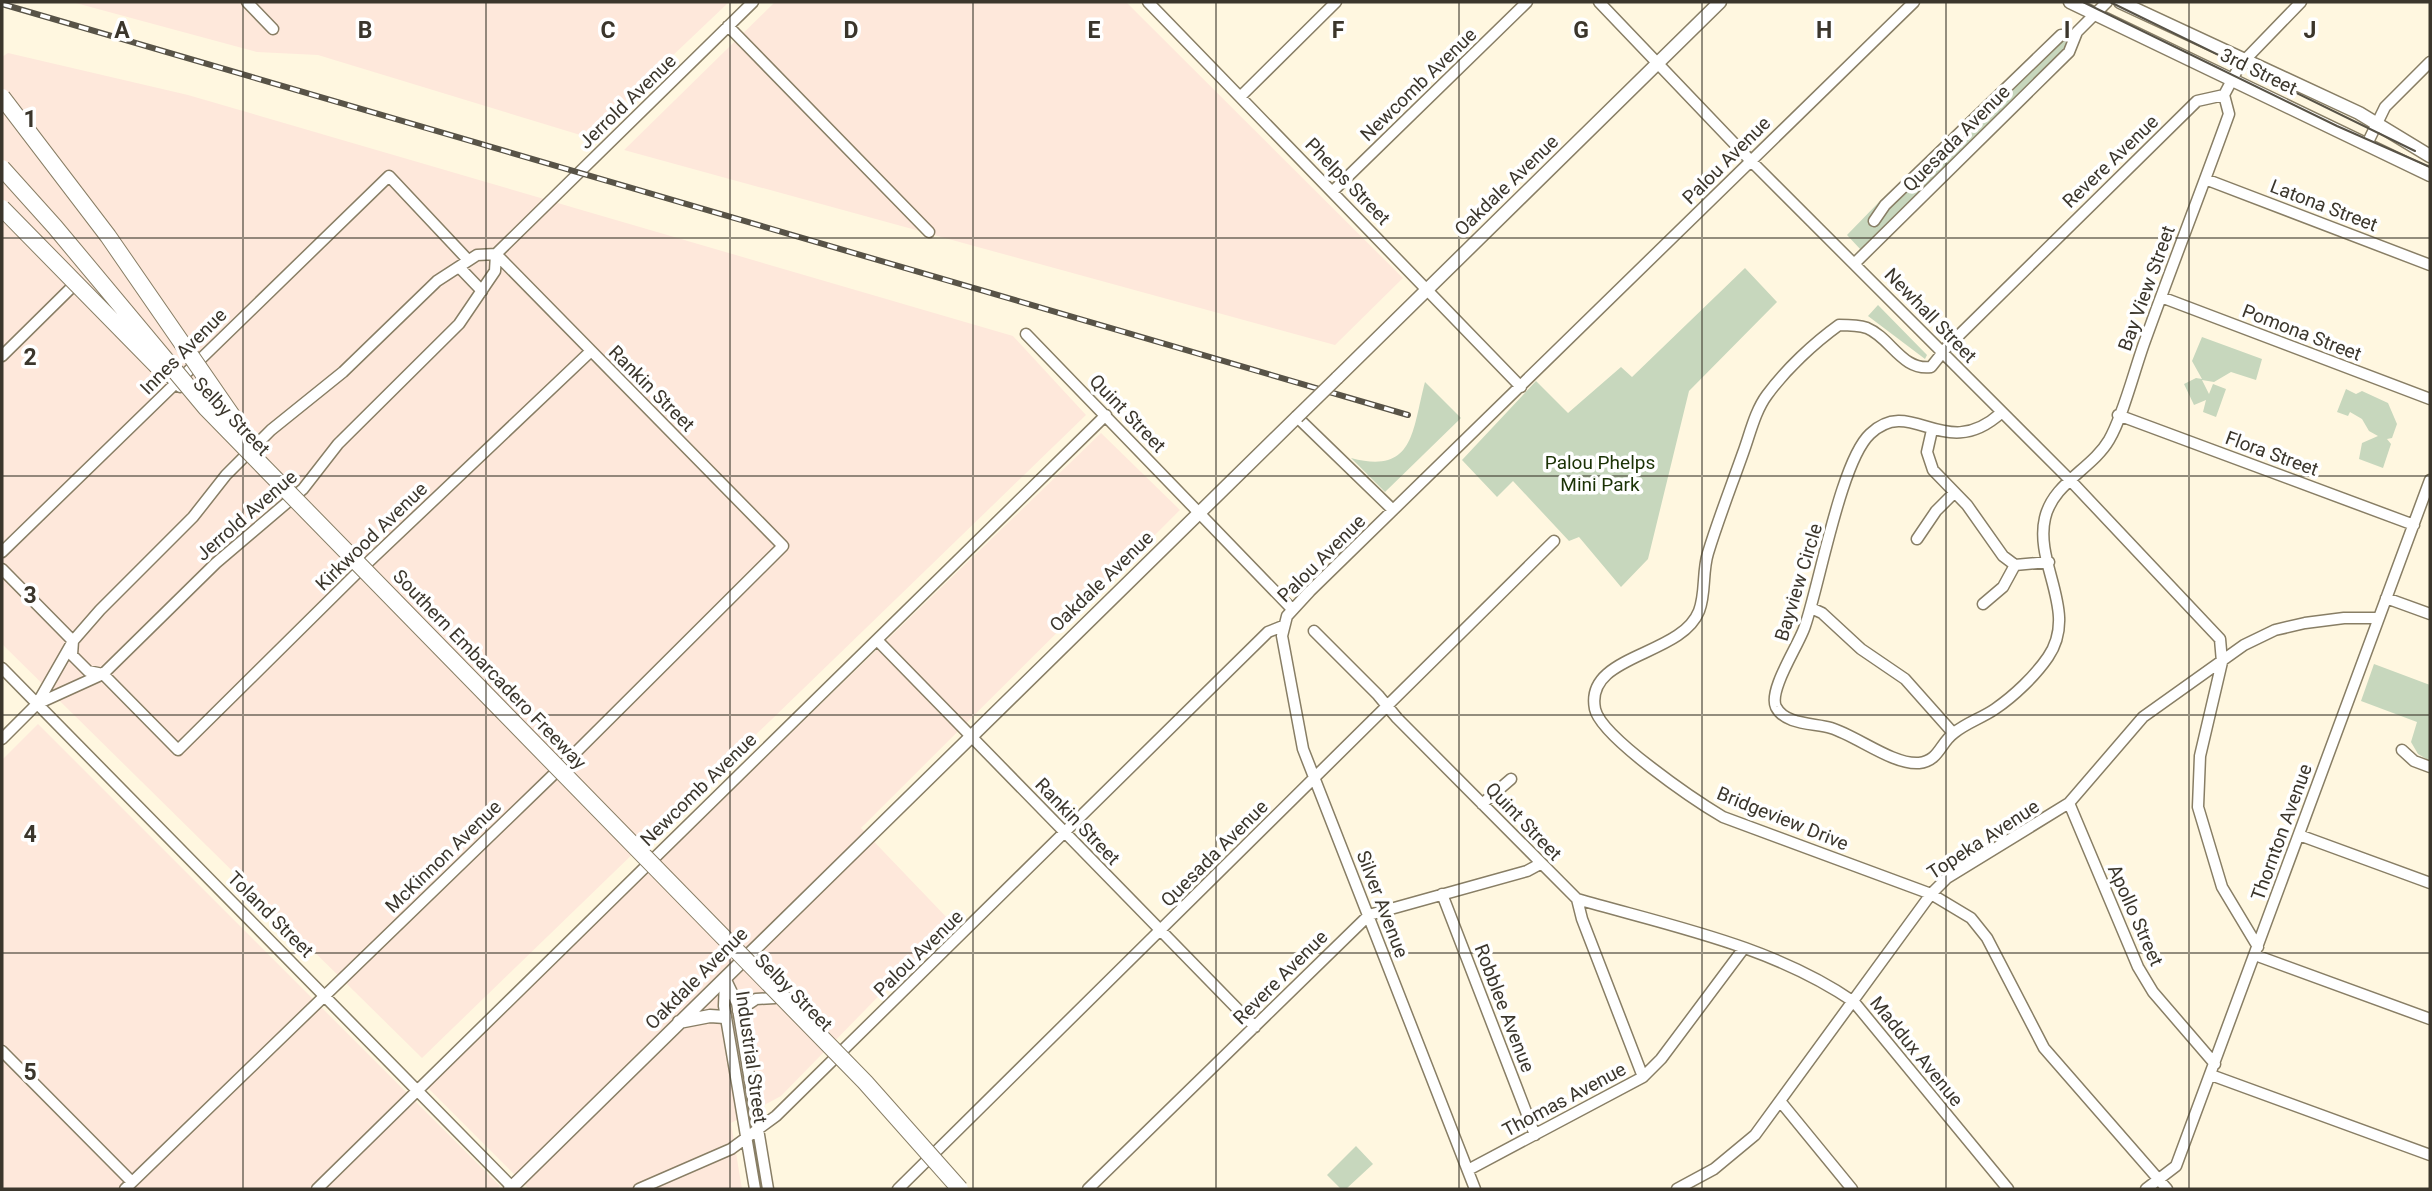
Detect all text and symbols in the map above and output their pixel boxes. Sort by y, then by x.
text: A [114,17,130,44]
text: B [358,17,372,44]
text: C [600,17,616,44]
text: D [844,17,858,44]
text: E [1088,17,1101,44]
text: F [1332,17,1345,44]
text: G [1573,17,1589,44]
text: H [1816,17,1832,44]
text: I [2064,17,2070,44]
text: J [2304,17,2316,44]
street label: Newcomb Avenue [1355,23,1481,146]
street label: 3rd Street [2217,43,2301,100]
street label: Jerrold Avenue [574,49,681,153]
street label: Quesada Avenue [1898,80,2015,197]
text: 1 [23,106,37,133]
street label: Revere Avenue [2058,110,2163,213]
street label: Palou Avenue [1678,112,1775,209]
street label: Oakdale Avenue [1450,130,1563,241]
street label: Phelps Street [1300,133,1395,230]
street label: Latona Street [2267,174,2381,236]
street label: Bay View Street [2113,222,2180,354]
street label: Newhall Street [1880,263,1982,368]
street label: Pomona Street [2239,299,2365,366]
street label: Innes Avenue [135,303,231,399]
street label: Rankin Street [604,341,699,436]
text: 2 [23,344,37,371]
street label: Quint Street [1085,369,1171,457]
street label: Selby Street [189,372,275,460]
street label: Flora Street [2222,426,2321,481]
park label: Palou Phelps Mini Park [1545,451,1655,496]
street label: Jerrold Avenue [191,465,302,565]
street label: Kirkwood Avenue [311,477,432,595]
street label: Palou Avenue [1273,510,1370,607]
street label: Bayview Circle [1770,521,1827,644]
street label: Oakdale Avenue [1045,526,1158,637]
street label: Southern Embarcadero Freeway [388,565,591,774]
text: 3 [23,582,37,609]
street label: Newcomb Avenue [635,728,761,851]
street label: Thornton Avenue [2246,761,2317,904]
street label: Rankin Street [1030,773,1125,870]
street label: Quint Street [1481,777,1567,865]
street label: Bridgeview Drive [1714,782,1852,855]
street label: McKinnon Avenue [381,795,506,918]
street label: Quesada Avenue [1156,795,1273,912]
street label: Topeka Avenue [1923,795,2044,884]
text: 4 [23,821,37,848]
street label: Silver Avenue [1352,847,1414,961]
street label: Apollo Street [2103,861,2168,970]
street label: Toland Street [223,867,318,962]
street label: Palou Avenue [869,905,968,1002]
street label: Oakdale Avenue [640,922,752,1034]
street label: Revere Avenue [1228,925,1332,1029]
street label: Robblee Avenue [1470,941,1540,1076]
street label: Selby Street [750,949,837,1036]
street label: Industrial Street [731,989,772,1125]
street label: Maddux Avenue [1865,992,1968,1111]
street label: Thomas Avenue [1499,1057,1630,1142]
text: 5 [23,1059,37,1086]

